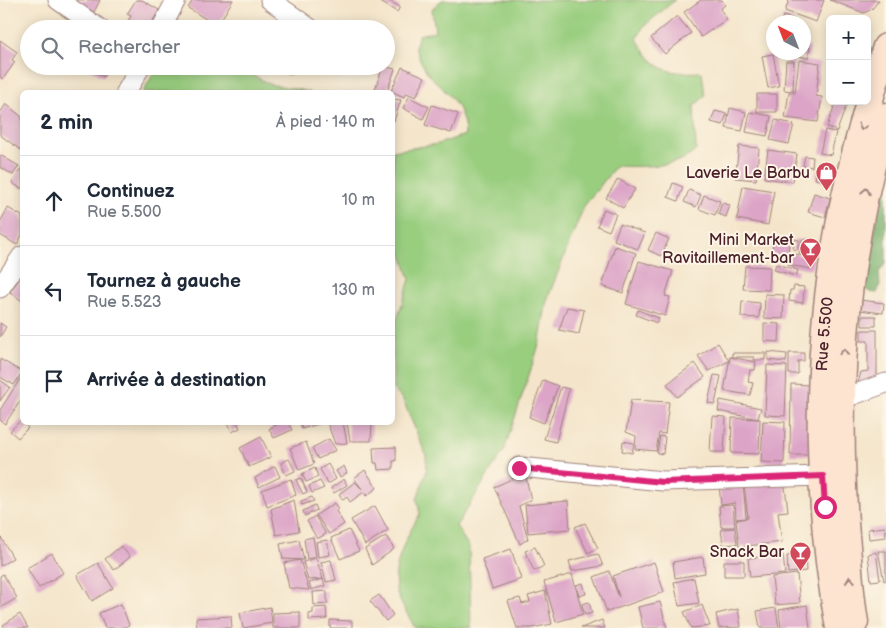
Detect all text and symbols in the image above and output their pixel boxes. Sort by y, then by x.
north arrow [766,15,811,60]
map controls [826,15,871,105]
button: + [826,15,871,60]
search box [20,20,395,75]
icon: search [38,34,66,62]
text: Rechercher [78,36,180,59]
button: − [826,60,871,105]
text: 2 min [40,110,93,135]
text: À pied · 140 m [276,113,375,132]
one-way arrow [857,122,867,131]
shop icon: Laverie Le Barbu [814,161,838,192]
place label: Laverie Le Barbu [686,164,810,183]
text: Continuez [87,180,174,203]
icon: ahead [40,187,68,215]
one-way arrow [861,187,871,196]
text: 10 m [342,191,375,210]
text: Rue 5.500 [87,203,161,222]
place label: Mini Market Ravitaillement-bar [662,231,794,268]
bar icon: Mini Market Ravitaillement-bar [798,237,822,268]
text: Tournez à gauche [87,270,241,293]
icon: left [40,277,68,305]
text: 130 m [332,281,375,300]
text: Rue 5.523 [87,293,162,312]
street label: Rue 5.500 [812,296,837,372]
one-way arrow [838,348,849,356]
icon: arrive [40,367,68,395]
text: Arrivée à destination [87,369,266,392]
route end [508,457,531,480]
route start [814,496,837,519]
bar icon: Snack Bar [788,540,812,571]
place label: Snack Bar [710,543,784,562]
one-way arrow [845,575,856,583]

